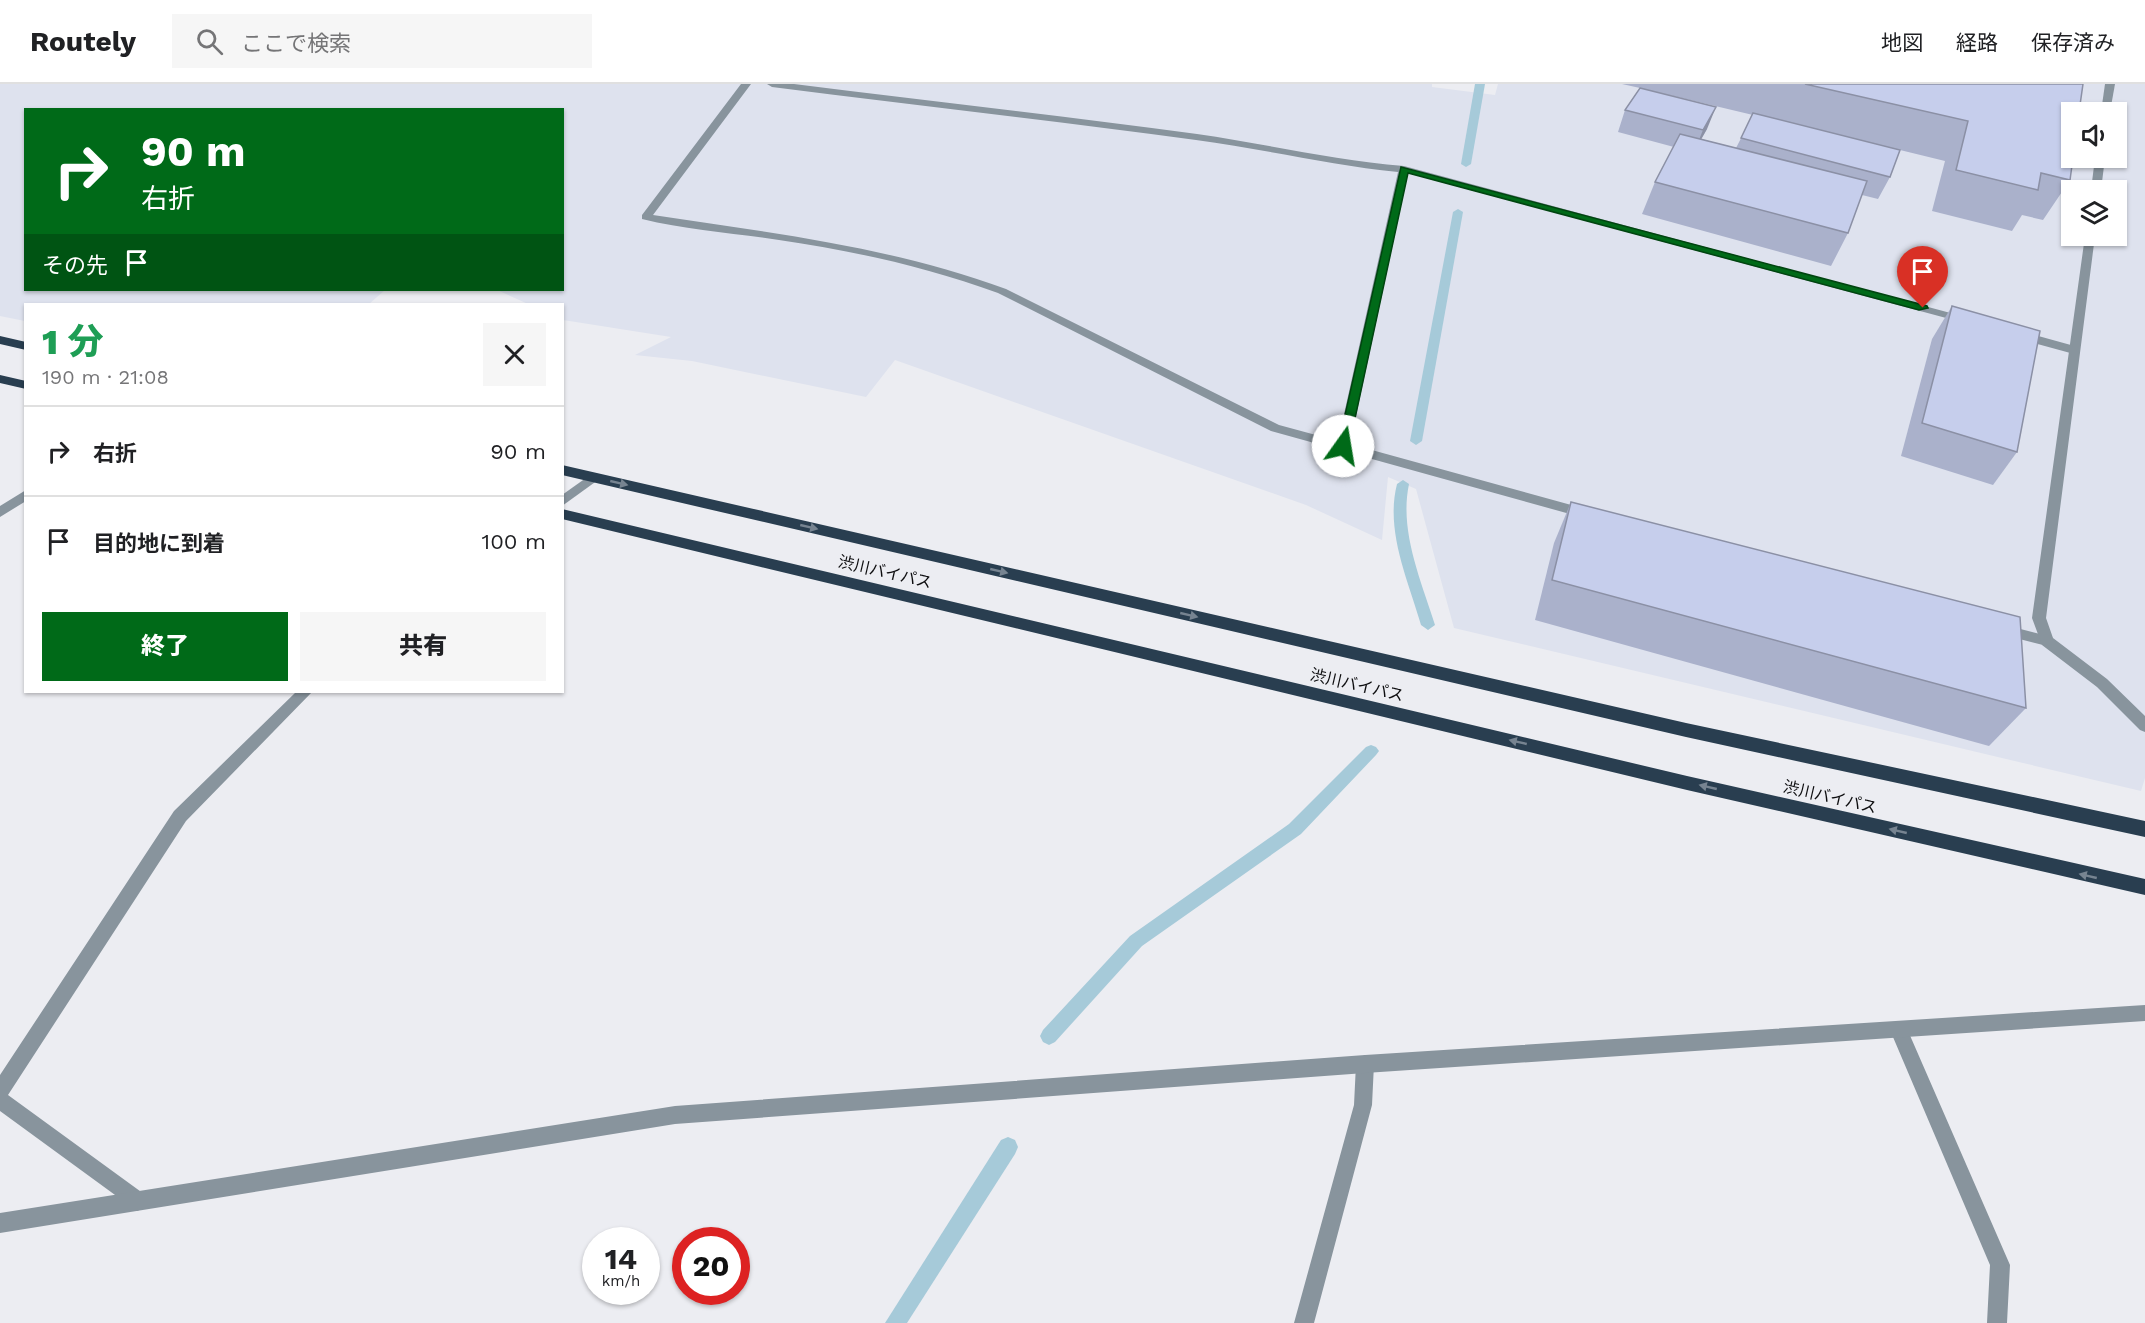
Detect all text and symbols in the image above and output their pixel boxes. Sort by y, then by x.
search box [172,14,592,68]
text: Routely [30,25,136,58]
icon: search [193,25,226,58]
text: 地図 [1881,30,1923,55]
text: 経路 [1956,30,1998,55]
text: 保存済み [2031,30,2115,55]
text: ここで検索 [241,31,351,56]
map controls [2061,102,2127,246]
button: sound [2061,102,2127,168]
text: 90 m [141,127,245,176]
icon: right [42,132,120,210]
button: layers [2061,180,2127,246]
text: 右折 [141,183,195,215]
icon: arrive [120,246,153,279]
pin [1897,246,1948,308]
text: その先 [42,253,108,278]
icon: arrive [1906,255,1939,288]
text: 1 分 [42,321,104,363]
button: close [483,323,546,386]
text: 190 m · 21:08 [42,365,169,389]
position arrow [1311,414,1375,478]
icon: right [42,435,75,468]
text: 90 m [490,439,546,464]
text: 右折 [93,441,137,466]
one-way arrow [610,479,629,488]
one-way arrow [800,523,819,532]
icon: arrive [42,525,75,558]
text: 100 m [482,529,546,554]
text: 目的地に到着 [93,531,225,556]
street label: 渋川バイパス [836,552,934,592]
one-way arrow [990,567,1009,576]
one-way arrow [1180,610,1199,620]
button: 終了 [42,612,288,681]
button: 共有 [300,612,546,681]
street label: 渋川バイパス [1308,665,1406,705]
one-way arrow [1509,737,1527,747]
street label: 渋川バイパス [1781,777,1879,817]
one-way arrow [1698,782,1717,792]
one-way arrow [1888,826,1907,836]
one-way arrow [2078,870,2097,880]
speed limit sign: 20 [672,1227,750,1305]
text: 14 [605,1241,637,1276]
text: km/h [602,1272,640,1290]

